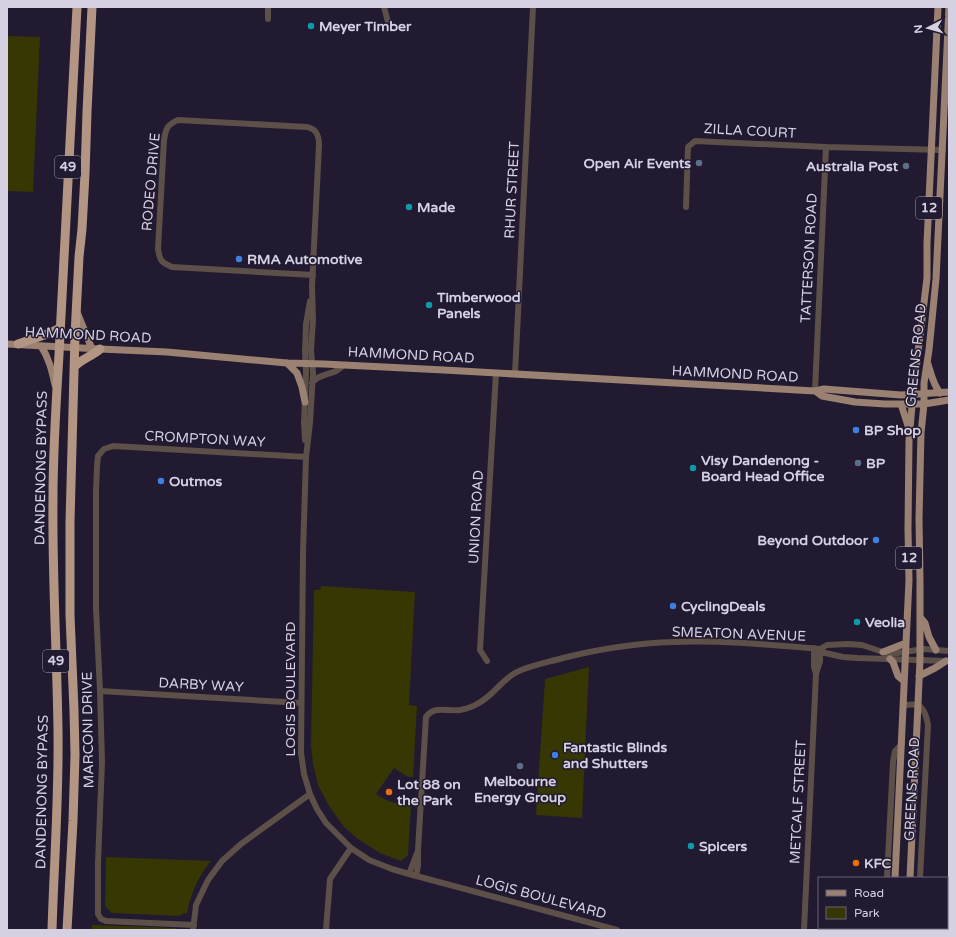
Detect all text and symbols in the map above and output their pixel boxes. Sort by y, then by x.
north arrow [908,8,948,48]
place label: Meyer Timber [319,18,412,35]
marker: Meyer Timber [306,21,316,31]
text: N [912,24,925,34]
street label: ZILLA COURT [703,120,797,142]
street label: RODEO DRIVE [138,132,164,232]
street label: RHUR STREET [501,140,523,239]
place label: Open Air Events [584,155,691,172]
road number: 49 [55,156,81,178]
marker: Open Air Events [694,158,704,168]
place label: Australia Post [806,158,899,175]
marker: Australia Post [901,161,911,171]
street label: TATTERSON ROAD [797,193,821,323]
road number: 12 [916,197,942,219]
place label: Made [417,199,455,216]
marker: Made [404,202,414,212]
place label: RMA Automotive [247,251,363,268]
marker: RMA Automotive [234,254,244,264]
place label: Timberwood Panels [436,289,521,322]
marker: Timberwood Panels [424,300,434,310]
street label: GREENS ROAD [902,302,930,408]
street label: HAMMOND ROAD [24,323,152,347]
street label: HAMMOND ROAD [347,343,475,367]
street label: HAMMOND ROAD [671,362,799,386]
street label: DANDENONG BYPASS [31,390,51,545]
place label: BP Shop [864,422,921,439]
marker: BP Shop [851,425,861,435]
street label: CROMPTON WAY [144,427,266,451]
place label: Visy Dandenong - Board Head Office [701,452,824,485]
place label: BP [866,455,886,472]
marker: BP [853,458,863,468]
marker: Visy Dandenong - Board Head Office [688,463,698,473]
street label: UNION ROAD [465,470,487,564]
place label: Outmos [169,473,222,490]
marker: Outmos [156,476,166,486]
place label: Beyond Outdoor [757,532,869,549]
marker: Beyond Outdoor [871,535,881,545]
road number: 12 [896,547,922,569]
place label: CyclingDeals [681,598,766,615]
marker: CyclingDeals [668,601,678,611]
place label: Veolia [865,614,905,631]
marker: Veolia [852,617,862,627]
street label: LOGIS BOULEVARD [282,622,299,757]
street label: SMEATON AVENUE [672,623,807,645]
road number: 49 [43,650,69,672]
street label: MARCONI DRIVE [78,671,98,789]
street label: DARBY WAY [158,674,244,696]
street label: DANDENONG BYPASS [32,714,52,869]
street label: GREENS ROAD [901,737,923,841]
place label: Fantastic Blinds and Shutters [563,739,667,772]
street label: METCALF STREET [786,739,810,864]
marker: Fantastic Blinds and Shutters [550,750,560,760]
marker: Melbourne Energy Group [515,761,525,771]
place label: Melbourne Energy Group [474,773,566,806]
place label: Lot 88 on the Park [396,776,461,809]
marker: Lot 88 on the Park [384,787,394,797]
place label: Spicers [699,838,748,855]
marker: Spicers [686,841,696,851]
place label: KFC [864,855,892,872]
marker: KFC [851,858,861,868]
street label: LOGIS BOULEVARD [474,871,608,923]
legend [818,877,948,929]
text: Road [854,886,884,900]
text: Park [854,906,880,920]

